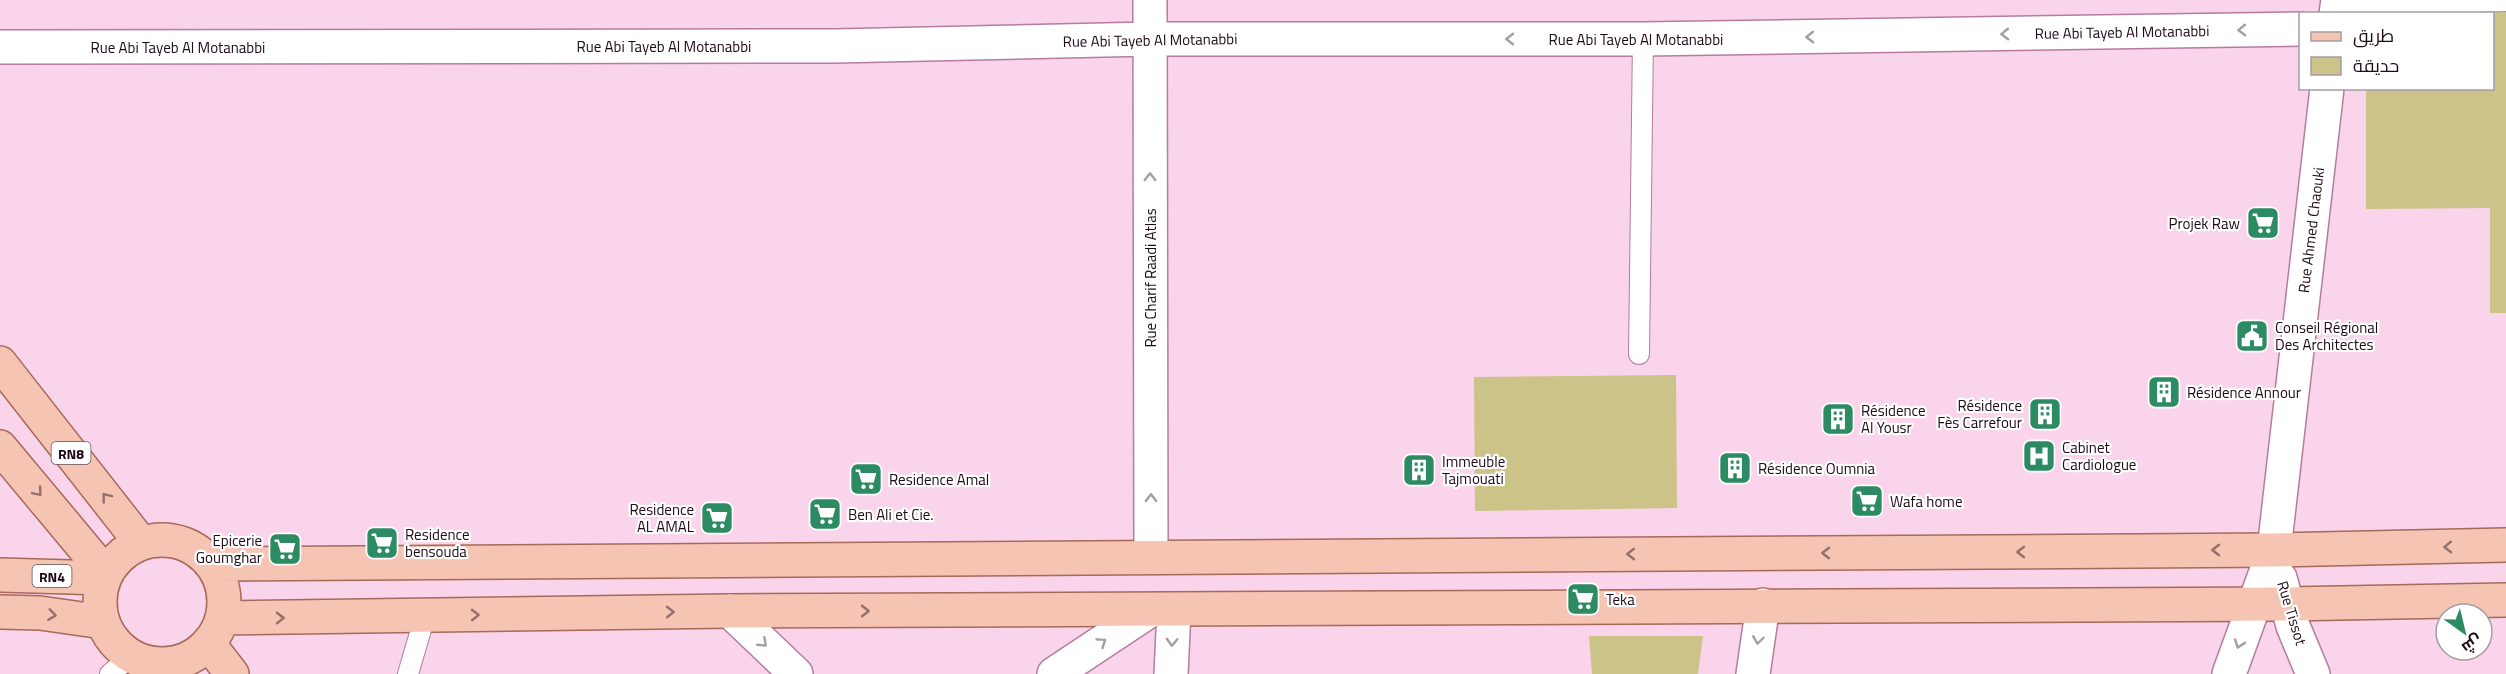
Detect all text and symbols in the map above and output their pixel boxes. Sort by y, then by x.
legend [2299,12,2494,90]
street label: Rue Abi Tayeb Al Motanabbi [2034,19,2210,45]
text: طريق [2353,22,2394,49]
one-way arrow [2238,24,2247,36]
street label: Rue Abi Tayeb Al Motanabbi [1062,27,1238,53]
street label: Rue Abi Tayeb Al Motanabbi [1549,28,1723,51]
one-way arrow [2001,28,2010,40]
one-way arrow [1806,31,1815,43]
one-way arrow [1506,33,1515,45]
street label: Rue Abi Tayeb Al Motanabbi [577,35,751,58]
street label: Rue Abi Tayeb Al Motanabbi [91,36,265,59]
text: حديقة [2353,52,2399,79]
street label: Rue Ahmed Chaouki [2292,166,2330,294]
one-way arrow [1144,173,1156,182]
supermarket icon: Projek Raw [2245,205,2281,241]
street label: Rue Charif Raadi Atlas [1139,208,1162,348]
place label: Projek Raw [2169,212,2240,235]
place label: Conseil Régional Des Architectes [2275,316,2378,356]
public building icon: Conseil Régional Des Architectes [2234,318,2270,354]
building icon: Résidence Annour [2146,374,2182,410]
place label: Résidence Annour [2187,381,2301,404]
place label: Résidence Fès Carrefour [1937,394,2022,434]
building icon: Résidence Fès Carrefour [2027,396,2063,432]
place label: Résidence Al Yousr [1861,399,1926,439]
building icon: Résidence Al Yousr [1820,401,1856,437]
place label: Cabinet Cardiologue [2062,436,2136,476]
hospital icon: Cabinet Cardiologue [2021,438,2057,474]
road number: RN8 [52,442,90,464]
place label: Immeuble Tajmouati [1442,450,1505,490]
building icon: Résidence Oumnia [1717,450,1753,486]
building icon: Immeuble Tajmouati [1401,452,1437,488]
place label: Résidence Oumnia [1758,457,1876,480]
supermarket icon: Residence Amal [848,461,884,497]
place label: Residence Amal [889,468,989,491]
supermarket icon: Wafa home [1849,483,1885,519]
one-way arrow [30,485,41,496]
place label: Wafa home [1890,490,1962,513]
one-way arrow [102,493,113,504]
one-way arrow [1145,494,1157,503]
supermarket icon: Ben Ali et Cie. [807,496,843,532]
place label: Residence AL AMAL [629,498,694,538]
supermarket icon: Residence AL AMAL [699,500,735,536]
place label: Ben Ali et Cie. [848,503,934,526]
place label: Residence bensouda [405,523,470,563]
supermarket icon: Residence bensouda [364,525,400,561]
place label: Epicerie Goumghar [196,529,262,569]
supermarket icon: Epicerie Goumghar [267,531,303,567]
one-way arrow [2443,540,2452,553]
one-way arrow [2211,544,2220,557]
one-way arrow [2016,546,2025,558]
one-way arrow [1821,547,1830,559]
one-way arrow [1626,548,1635,560]
road number: RN4 [32,565,72,587]
street label: Rue Tissot [2271,578,2313,649]
supermarket icon: Teka [1565,581,1601,617]
place label: Teka [1606,588,1635,611]
north arrow [2434,602,2494,662]
one-way arrow [861,605,870,617]
one-way arrow [666,606,675,618]
one-way arrow [47,608,56,620]
one-way arrow [471,609,480,621]
one-way arrow [276,611,285,624]
text: ش [2457,629,2488,660]
one-way arrow [1753,635,1765,644]
one-way arrow [756,636,767,647]
one-way arrow [1166,637,1179,646]
one-way arrow [1095,638,1106,649]
one-way arrow [2234,638,2247,649]

